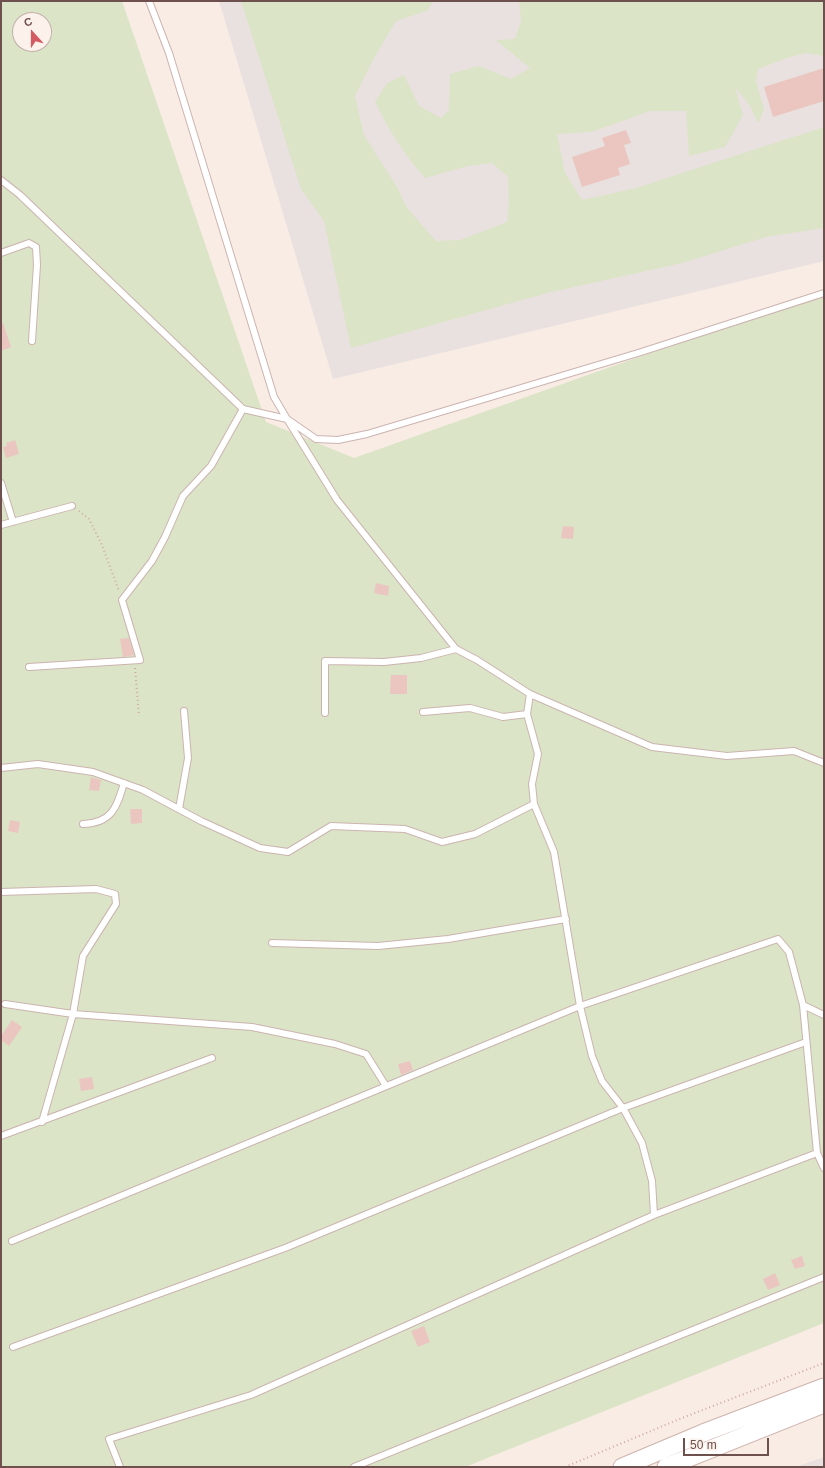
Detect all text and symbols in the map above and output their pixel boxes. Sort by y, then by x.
north arrow [12,12,52,52]
text: С [22,15,34,29]
scale bar [685,1430,771,1456]
text: 50 m [690,1438,717,1452]

